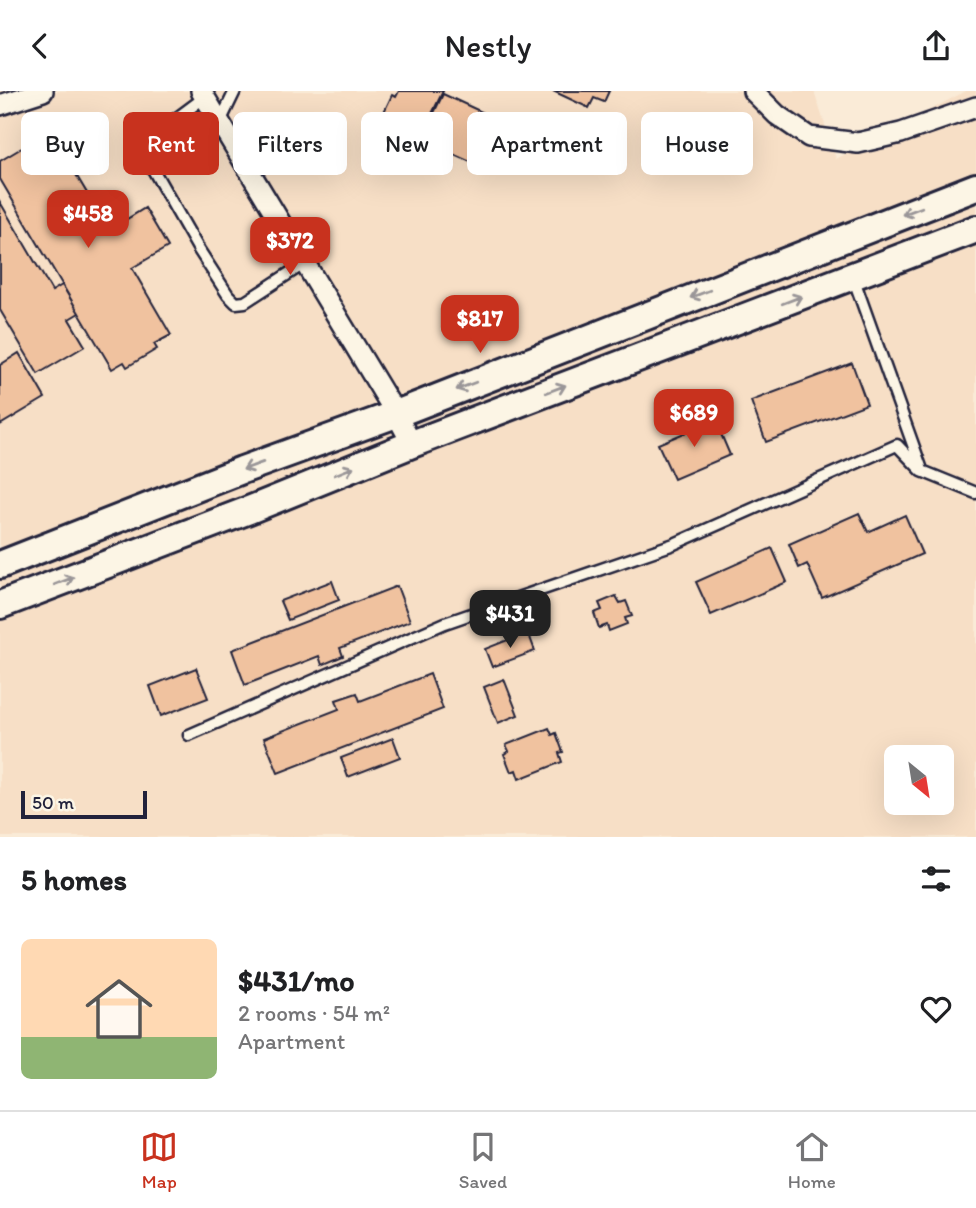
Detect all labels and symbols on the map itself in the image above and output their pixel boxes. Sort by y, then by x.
pin: $458 [47,191,129,250]
one-way arrow [902,206,924,218]
pin: $372 [249,218,331,277]
one-way arrow [690,288,712,301]
one-way arrow [781,293,802,305]
pin: $817 [439,295,521,355]
one-way arrow [455,381,477,394]
one-way arrow [545,382,567,394]
pin: $689 [653,389,735,449]
one-way arrow [242,461,264,473]
one-way arrow [333,464,354,477]
one-way arrow [52,573,74,586]
pin: $431 [469,591,551,650]
north arrow [884,745,954,815]
scale bar [21,788,147,820]

